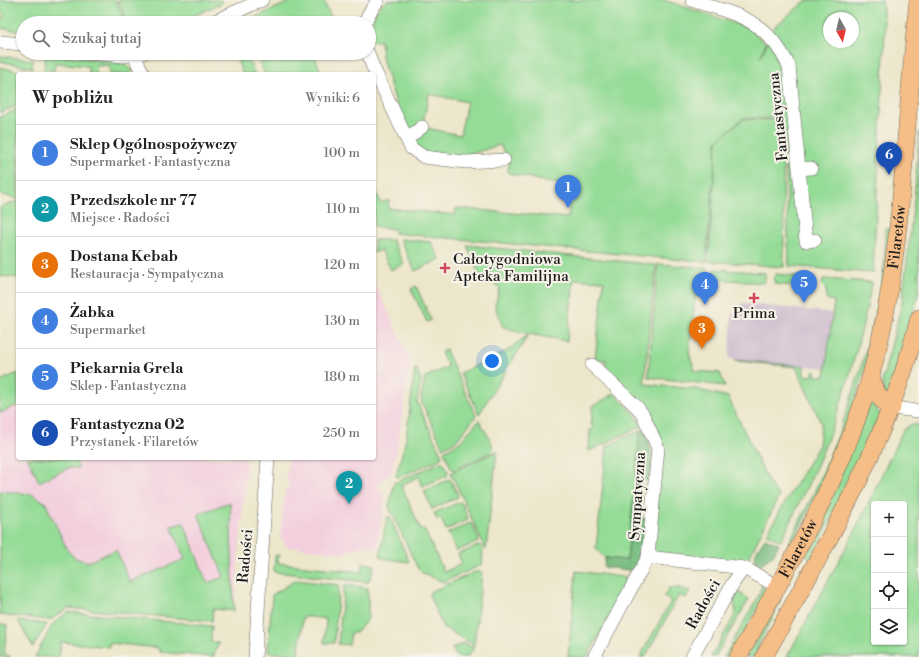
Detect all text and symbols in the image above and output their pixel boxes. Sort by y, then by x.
north arrow [823,12,859,48]
search box [16,16,376,60]
icon: search [30,27,52,49]
text: Szukaj tutaj [62,29,142,48]
street label: Fantastyczna [764,71,793,162]
text: W pobliżu [32,87,113,109]
text: Wyniki: 6 [306,90,360,106]
text: Sklep Ogólnospożywczy [70,135,237,154]
pin: 6 [876,142,902,175]
text: 1 [42,145,48,161]
text: 100 m [324,145,360,161]
text: Supermarket · Fantastyczna [70,154,231,170]
pin: 1 [555,175,581,208]
text: Przedszkole nr 77 [70,191,197,210]
text: 2 [41,201,49,217]
text: 110 m [326,201,360,217]
street label: Filaretów [884,204,910,270]
text: Miejsce · Radości [70,210,170,226]
text: Dostana Kebab [70,247,178,266]
place label: Całotygodniowa Apteka Familijna [452,250,569,286]
text: 3 [41,257,49,273]
text: 120 m [324,257,360,273]
marker: Całotygodniowa Apteka Familijna [440,263,450,273]
text: Restauracja · Sympatyczna [70,266,224,282]
pin: 5 [791,270,817,303]
pin: 4 [692,272,718,305]
marker: Prima [749,293,759,303]
text: Żabka [70,303,114,322]
place label: Prima [733,304,776,323]
text: 4 [41,313,49,329]
text: 130 m [325,313,360,329]
pin: 3 [689,316,715,349]
text: Supermarket [70,322,146,338]
your location [482,351,502,371]
text: Piekarnia Grela [70,359,183,378]
text: 5 [41,369,49,385]
text: 180 m [324,369,360,385]
text: Sklep · Fantastyczna [70,378,187,394]
text: Fantastyczna 02 [70,415,184,434]
text: 6 [41,425,49,441]
text: 250 m [323,425,360,441]
text: Przystanek · Filaretów [70,434,199,450]
street label: Sympatyczna [625,451,650,541]
pin: 2 [336,471,362,504]
map controls [871,501,907,645]
button: + [871,501,907,537]
street label: Filaretów [775,515,822,582]
street label: Radości [234,528,257,584]
button: − [871,537,907,573]
button: locate [871,573,907,609]
street label: Radości [682,576,725,633]
button: layers [871,609,907,645]

